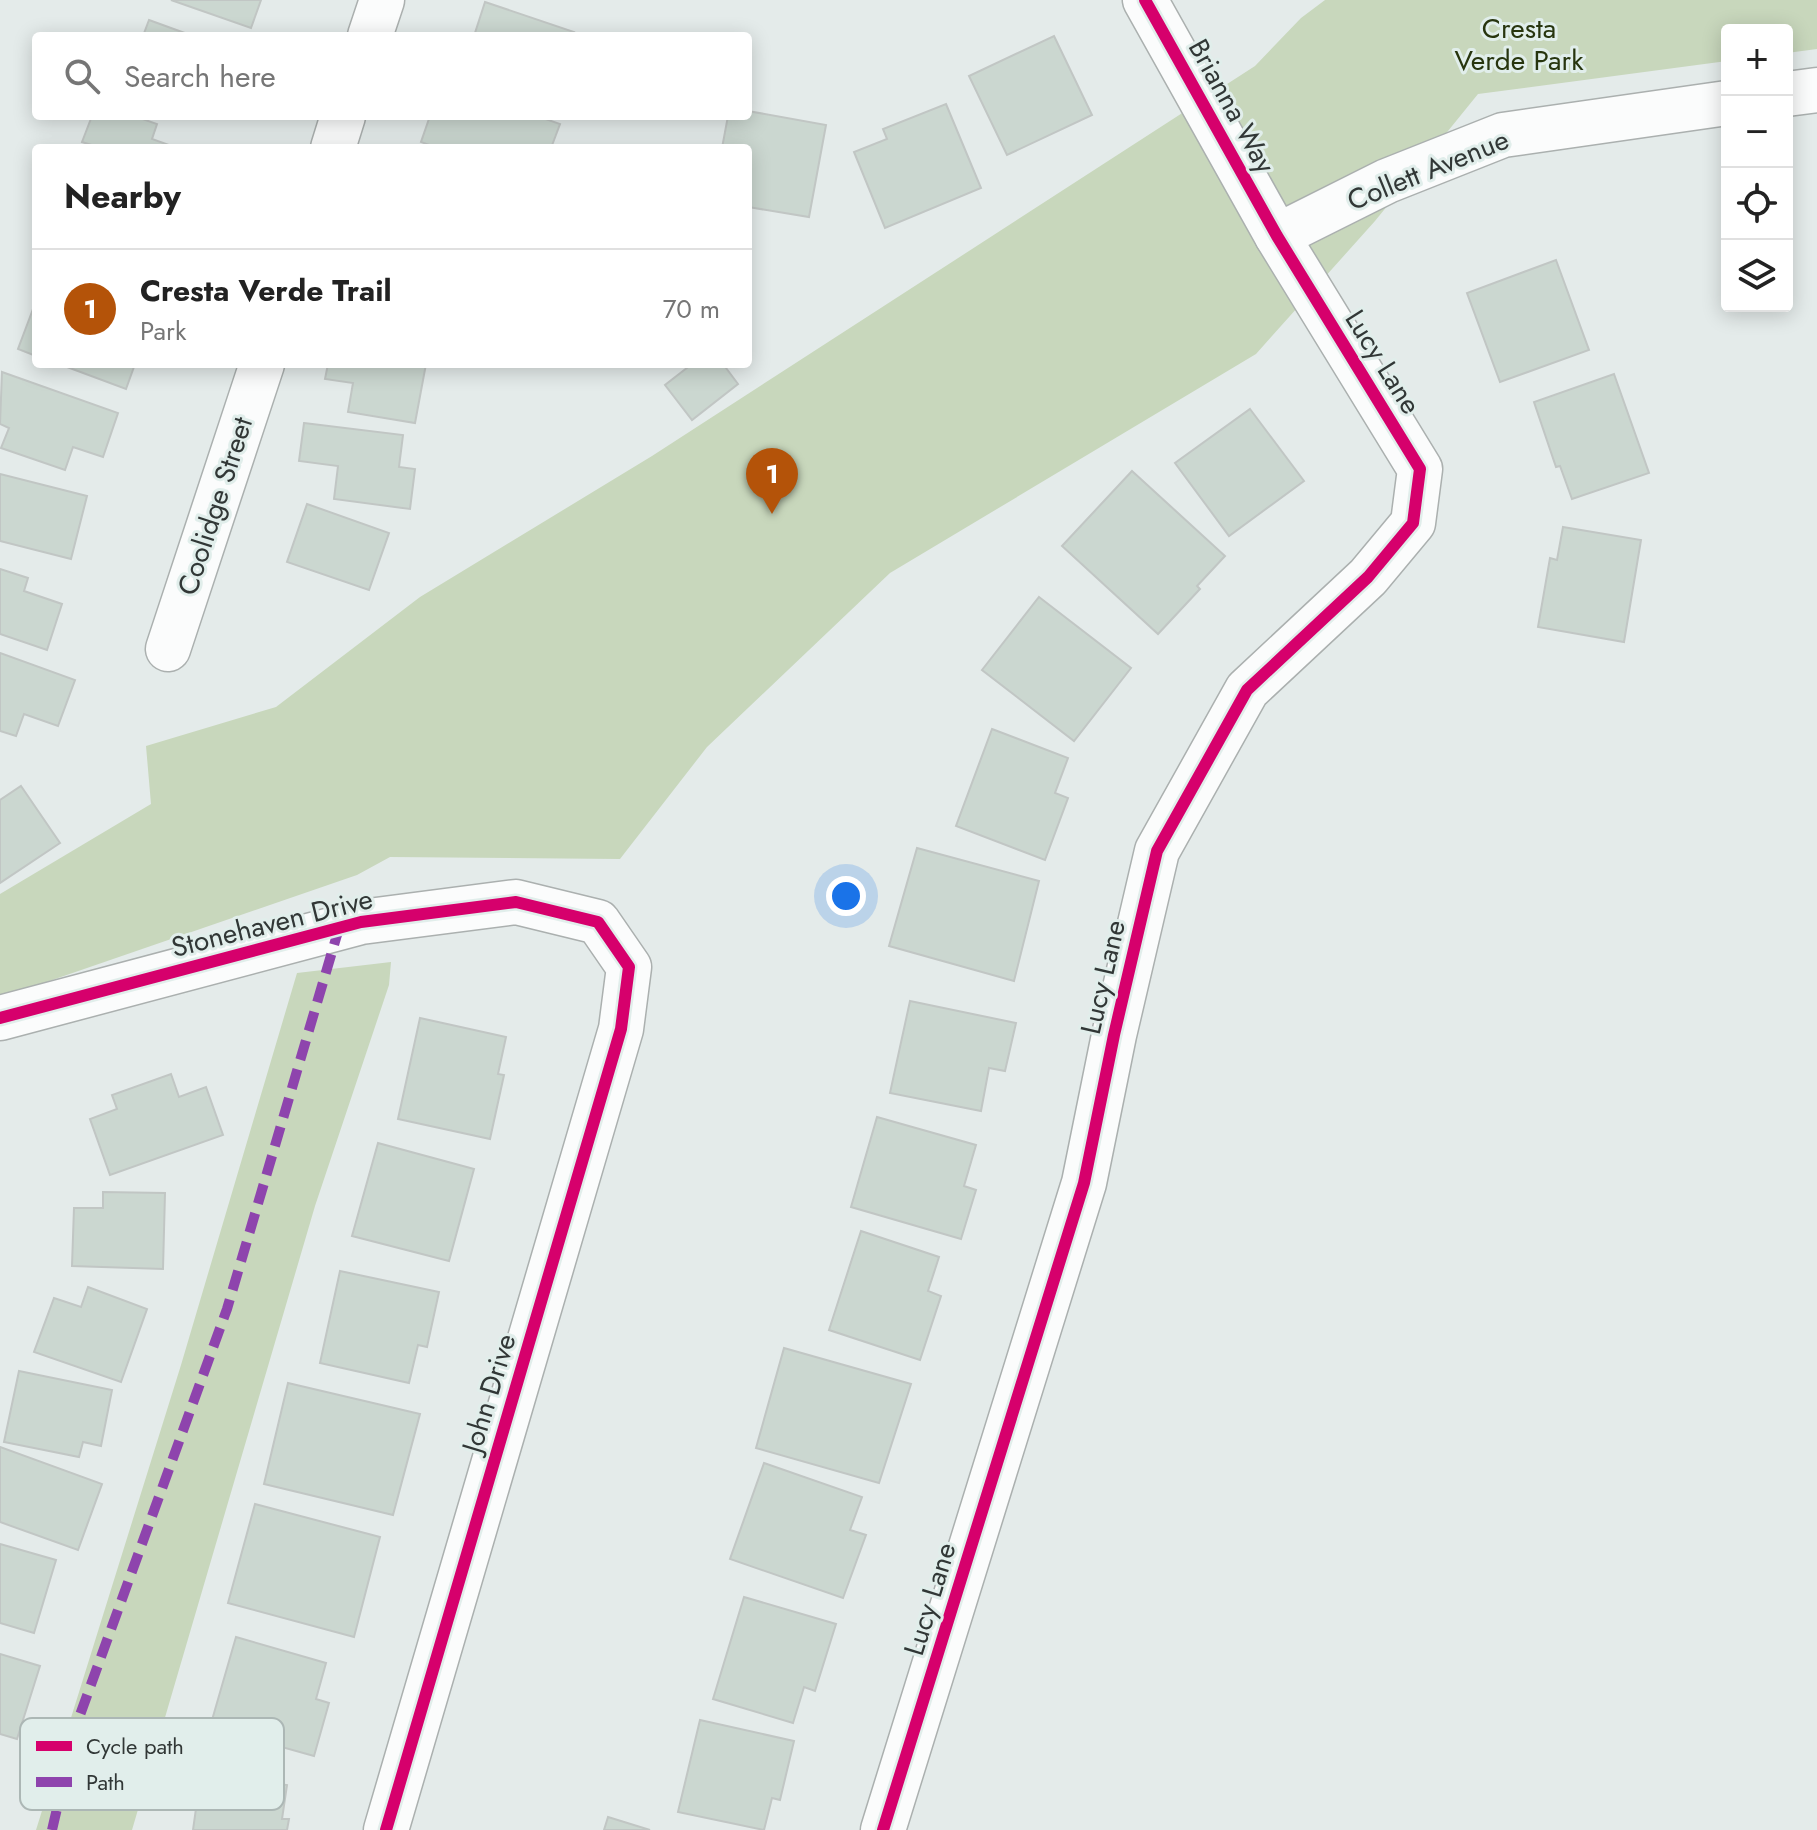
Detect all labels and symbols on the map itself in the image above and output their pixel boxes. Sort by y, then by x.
park label: Cresta Verde Park [1455,8,1584,81]
street label: Brianna Way [1178,31,1286,181]
street label: Collett Avenue [1341,119,1515,221]
street label: Lucy Lane [1335,302,1431,422]
street label: Coolidge Street [167,411,263,600]
pin: 1 [746,448,798,514]
your location [826,876,866,916]
street label: Stonehaven Drive [167,878,377,968]
street label: Lucy Lane [1070,916,1136,1038]
street label: John Drive [450,1329,526,1461]
street label: Lucy Lane [893,1538,967,1660]
legend [20,1718,284,1810]
text: Cycle path [86,1730,184,1762]
text: Path [86,1766,125,1798]

